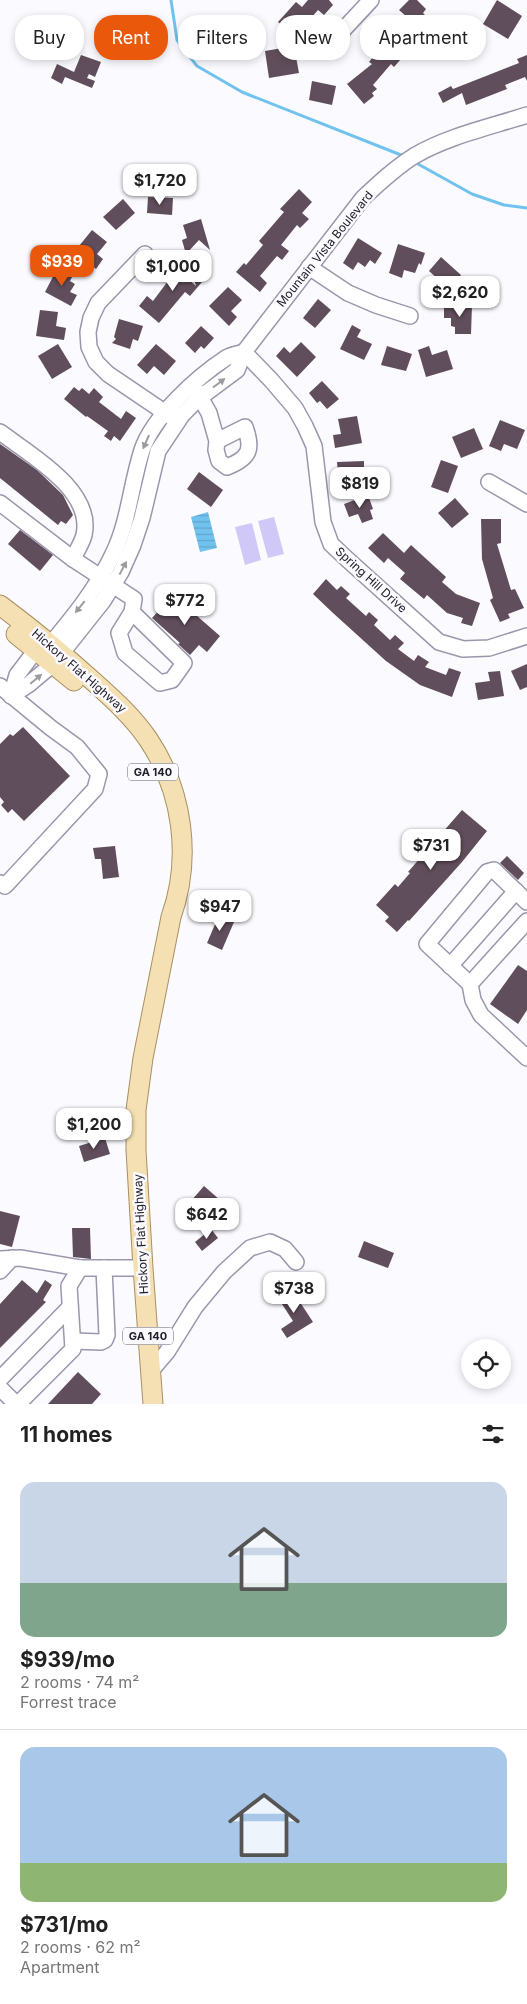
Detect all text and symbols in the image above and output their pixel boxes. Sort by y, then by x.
chip: Buy [15,15,84,60]
chip: Rent [94,15,168,60]
chip: Filters [178,15,266,60]
chip: New [276,15,350,60]
chip: Apartment [360,15,486,60]
pin: $1,720 [119,164,201,206]
text: $1,720 [134,170,186,190]
street label: Mountain Vista Boulevard [273,188,376,310]
pin: $939 [32,244,92,287]
pin: $1,000 [132,250,214,292]
text: $939 [41,251,83,271]
text: $1,000 [146,256,200,276]
pin: $2,620 [419,276,501,318]
text: $2,620 [432,282,488,302]
one-way arrow [212,378,226,388]
one-way arrow [141,435,149,449]
pin: $819 [330,466,390,509]
text: $819 [341,473,379,493]
street label: Spring Hill Drive [332,544,410,616]
one-way arrow [119,561,127,575]
pin: $772 [155,584,215,626]
text: $772 [165,590,205,610]
one-way arrow [74,600,85,613]
street label: Hickory Flat Highway [29,625,130,716]
one-way arrow [29,673,42,684]
road number: GA 140 [128,764,178,780]
pin: $731 [401,828,461,871]
text: $731 [413,835,449,855]
pin: $947 [190,890,250,932]
text: $947 [200,896,241,916]
pin: $1,200 [53,1108,135,1150]
text: $1,200 [67,1114,121,1134]
street label: Hickory Flat Highway [130,1173,151,1295]
pin: $642 [177,1198,237,1240]
text: $642 [186,1204,228,1224]
pin: $738 [264,1272,324,1314]
text: $738 [274,1278,314,1298]
road number: GA 140 [123,1328,173,1344]
map controls [461,1339,511,1389]
button: locate [461,1339,511,1389]
icon: filters [479,1420,507,1448]
text: 11 homes [20,1422,112,1447]
icon: home [219,1514,309,1604]
text: $939/mo [20,1647,115,1672]
text: 2 rooms · 74 m² [20,1672,139,1692]
text: Forrest trace [20,1692,117,1712]
icon: home [219,1780,309,1870]
text: $731/mo [20,1912,108,1937]
text: 2 rooms · 62 m² [20,1937,141,1957]
text: Apartment [20,1957,100,1977]

